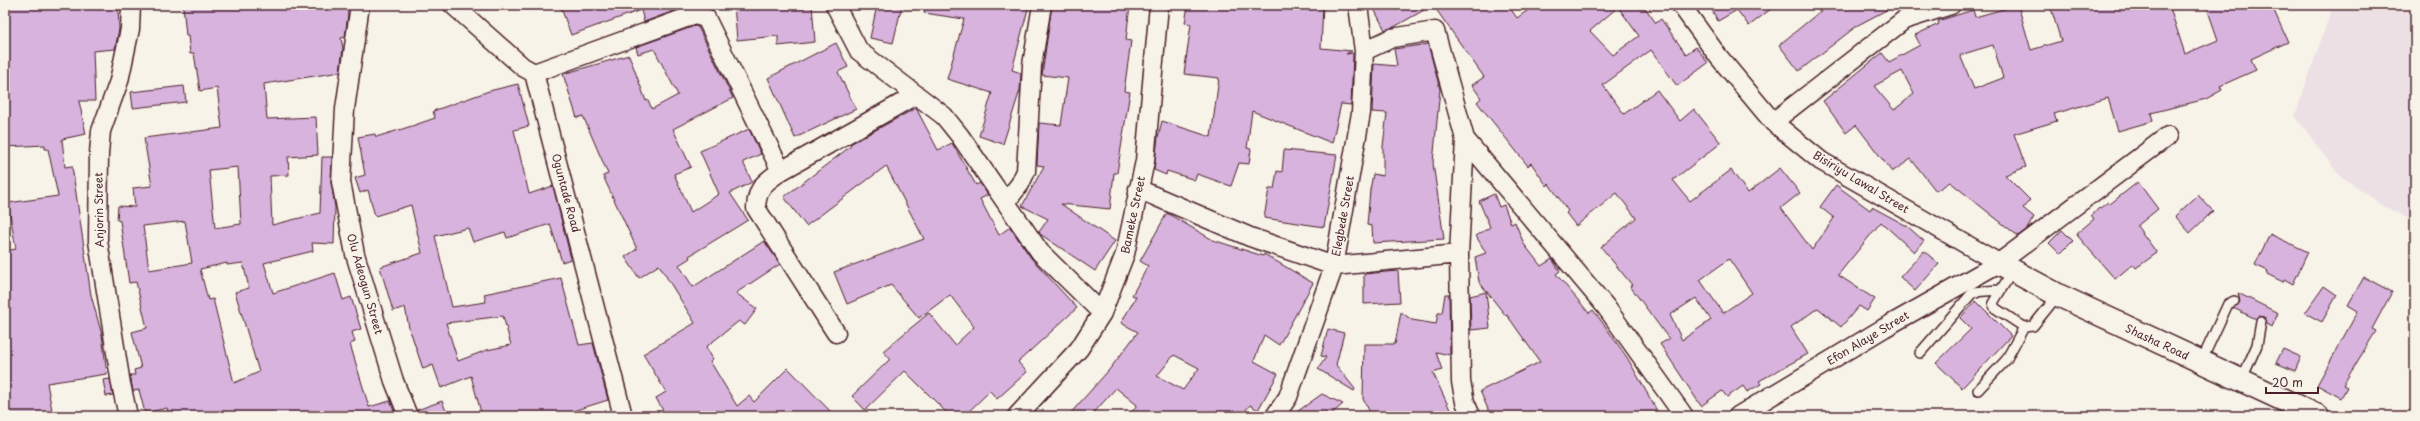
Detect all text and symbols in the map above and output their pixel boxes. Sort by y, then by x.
street label: Bisiriyu Lawal Street [1810,146,1913,217]
street label: Oguntade Road [548,152,585,234]
street label: Anjorin Street [89,172,108,248]
street label: Bameke Street [1116,174,1149,255]
street label: Elegbede Street [1327,174,1358,258]
street label: Olu Adeogun Street [343,232,388,337]
street label: Efon Alaye Street [1823,306,1913,369]
street label: Shasha Road [2122,319,2192,364]
scale bar [2266,369,2318,395]
text: 20 m [2272,373,2303,391]

